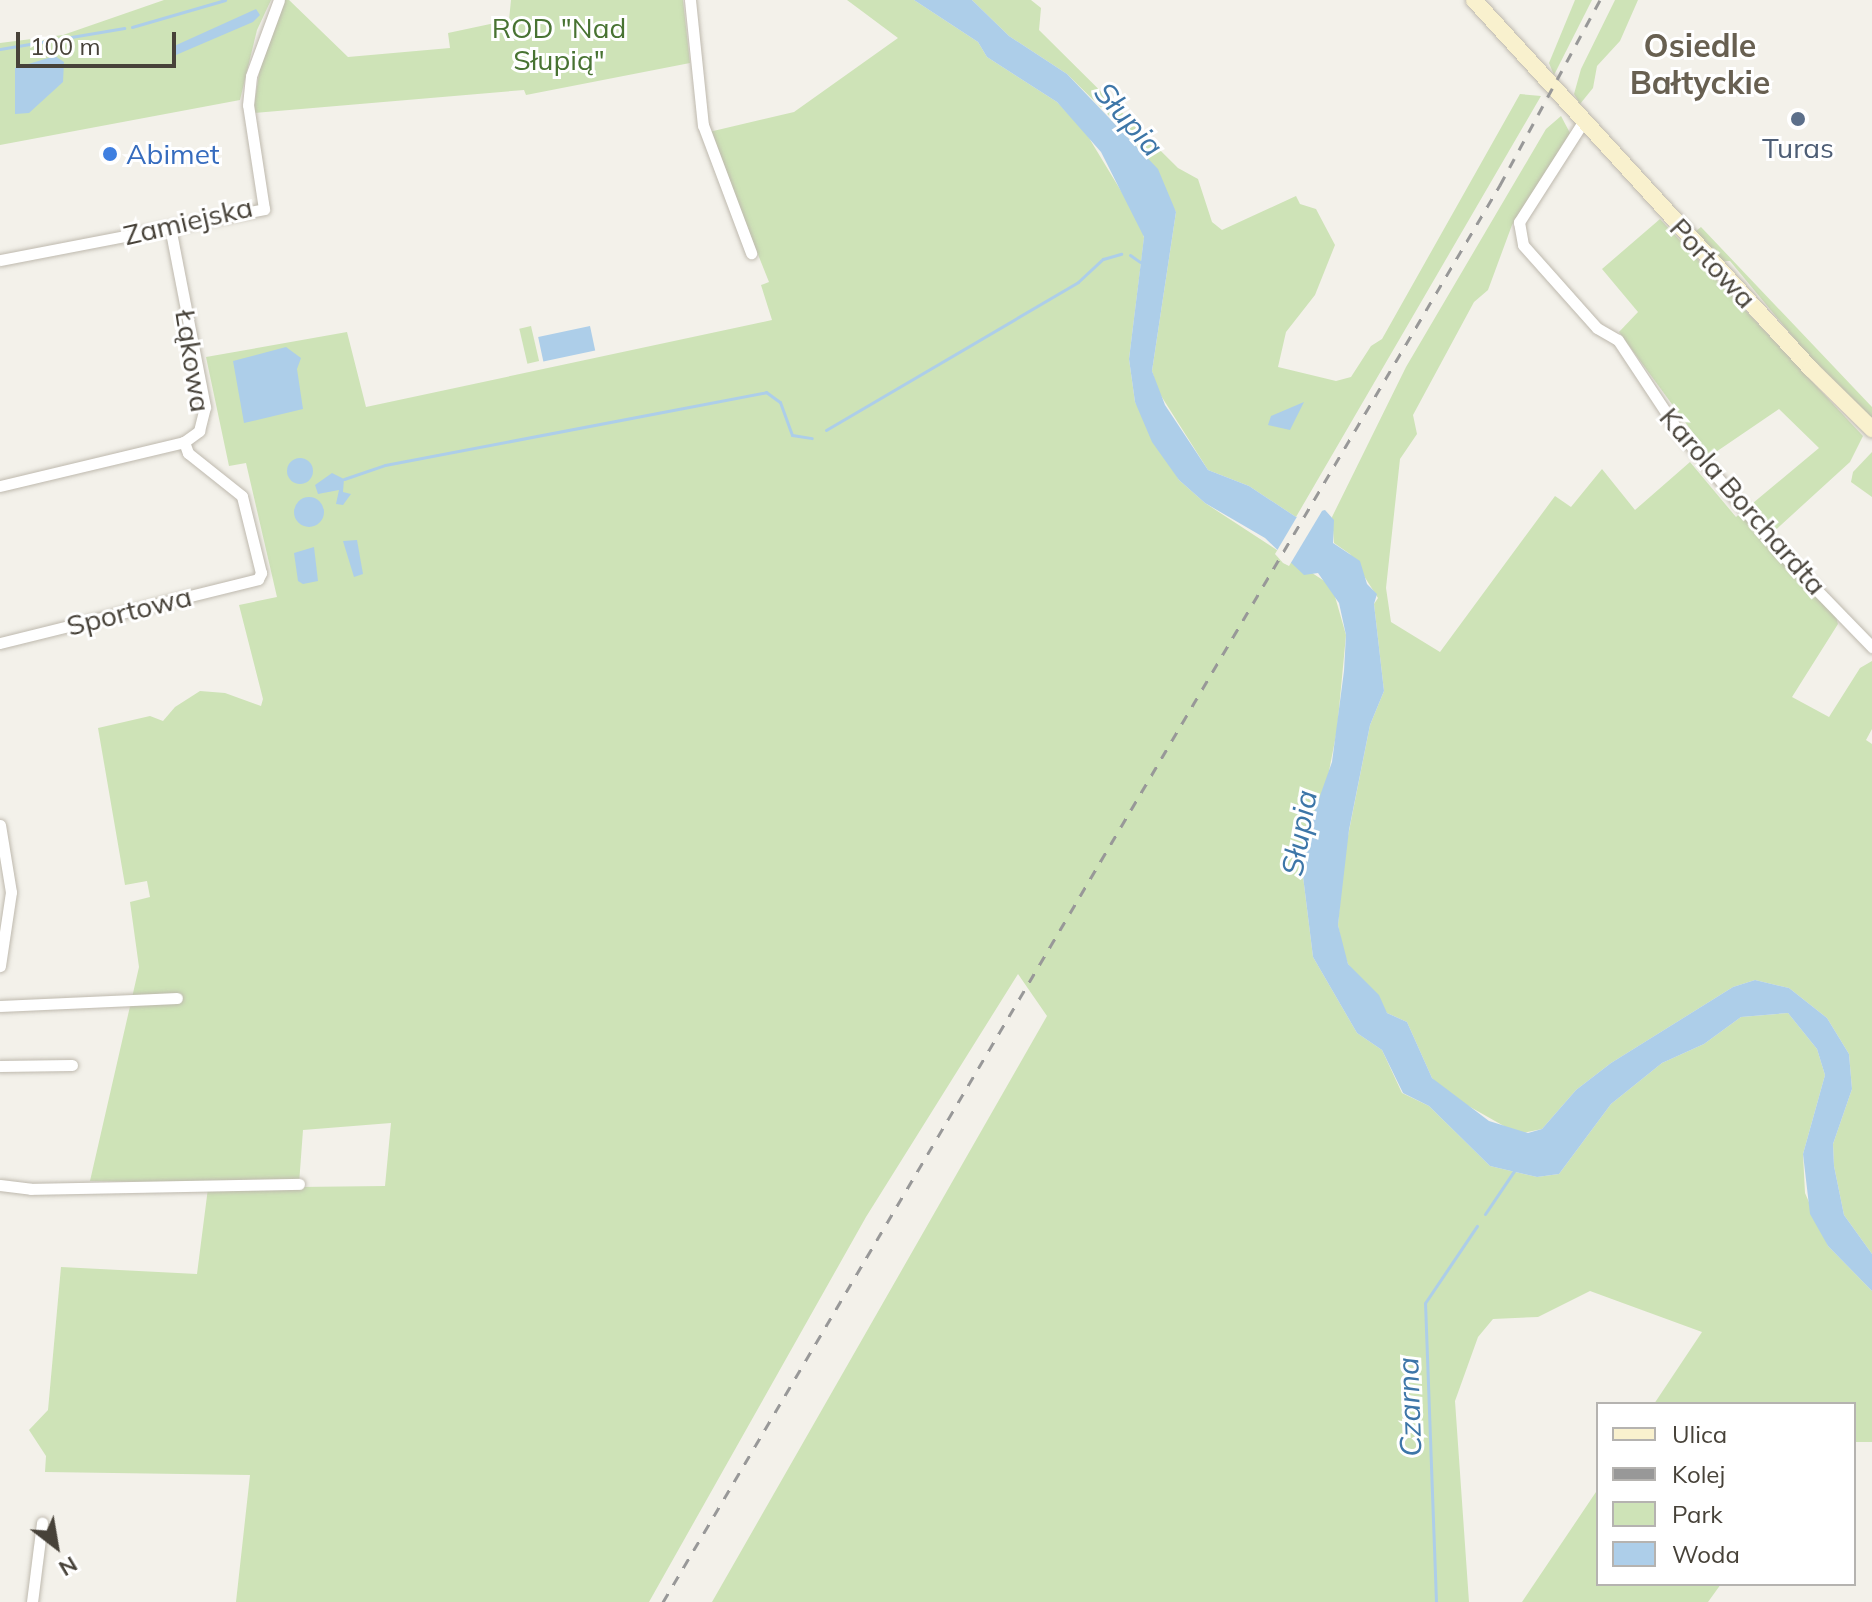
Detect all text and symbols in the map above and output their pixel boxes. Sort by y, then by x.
park label: ROD "Nad Słupią" [492,11,626,77]
scale bar [20,16,180,66]
district label: Osiedle Bałtyckie [1630,27,1770,102]
text: 100 m [30,31,101,61]
water label: Słupia [1087,75,1171,163]
marker: Turas [1789,110,1807,128]
place label: Turas [1762,131,1834,165]
place label: Abimet [126,137,220,171]
marker: Abimet [101,145,119,163]
street label: Zamiejska [120,190,256,252]
street label: Portowa [1663,211,1763,315]
street label: Łąkowa [168,308,218,414]
street label: Karola Borchardta [1653,401,1833,601]
street label: Sportowa [63,579,195,643]
water label: Słupia [1274,787,1324,879]
water label: Czarna [1389,1356,1429,1458]
legend [1596,1402,1856,1586]
text: Ulica [1672,1419,1727,1449]
text: Kolej [1672,1459,1725,1489]
text: Park [1672,1499,1723,1529]
north arrow [16,1506,96,1586]
text: Woda [1672,1539,1740,1569]
text: N [54,1550,83,1583]

